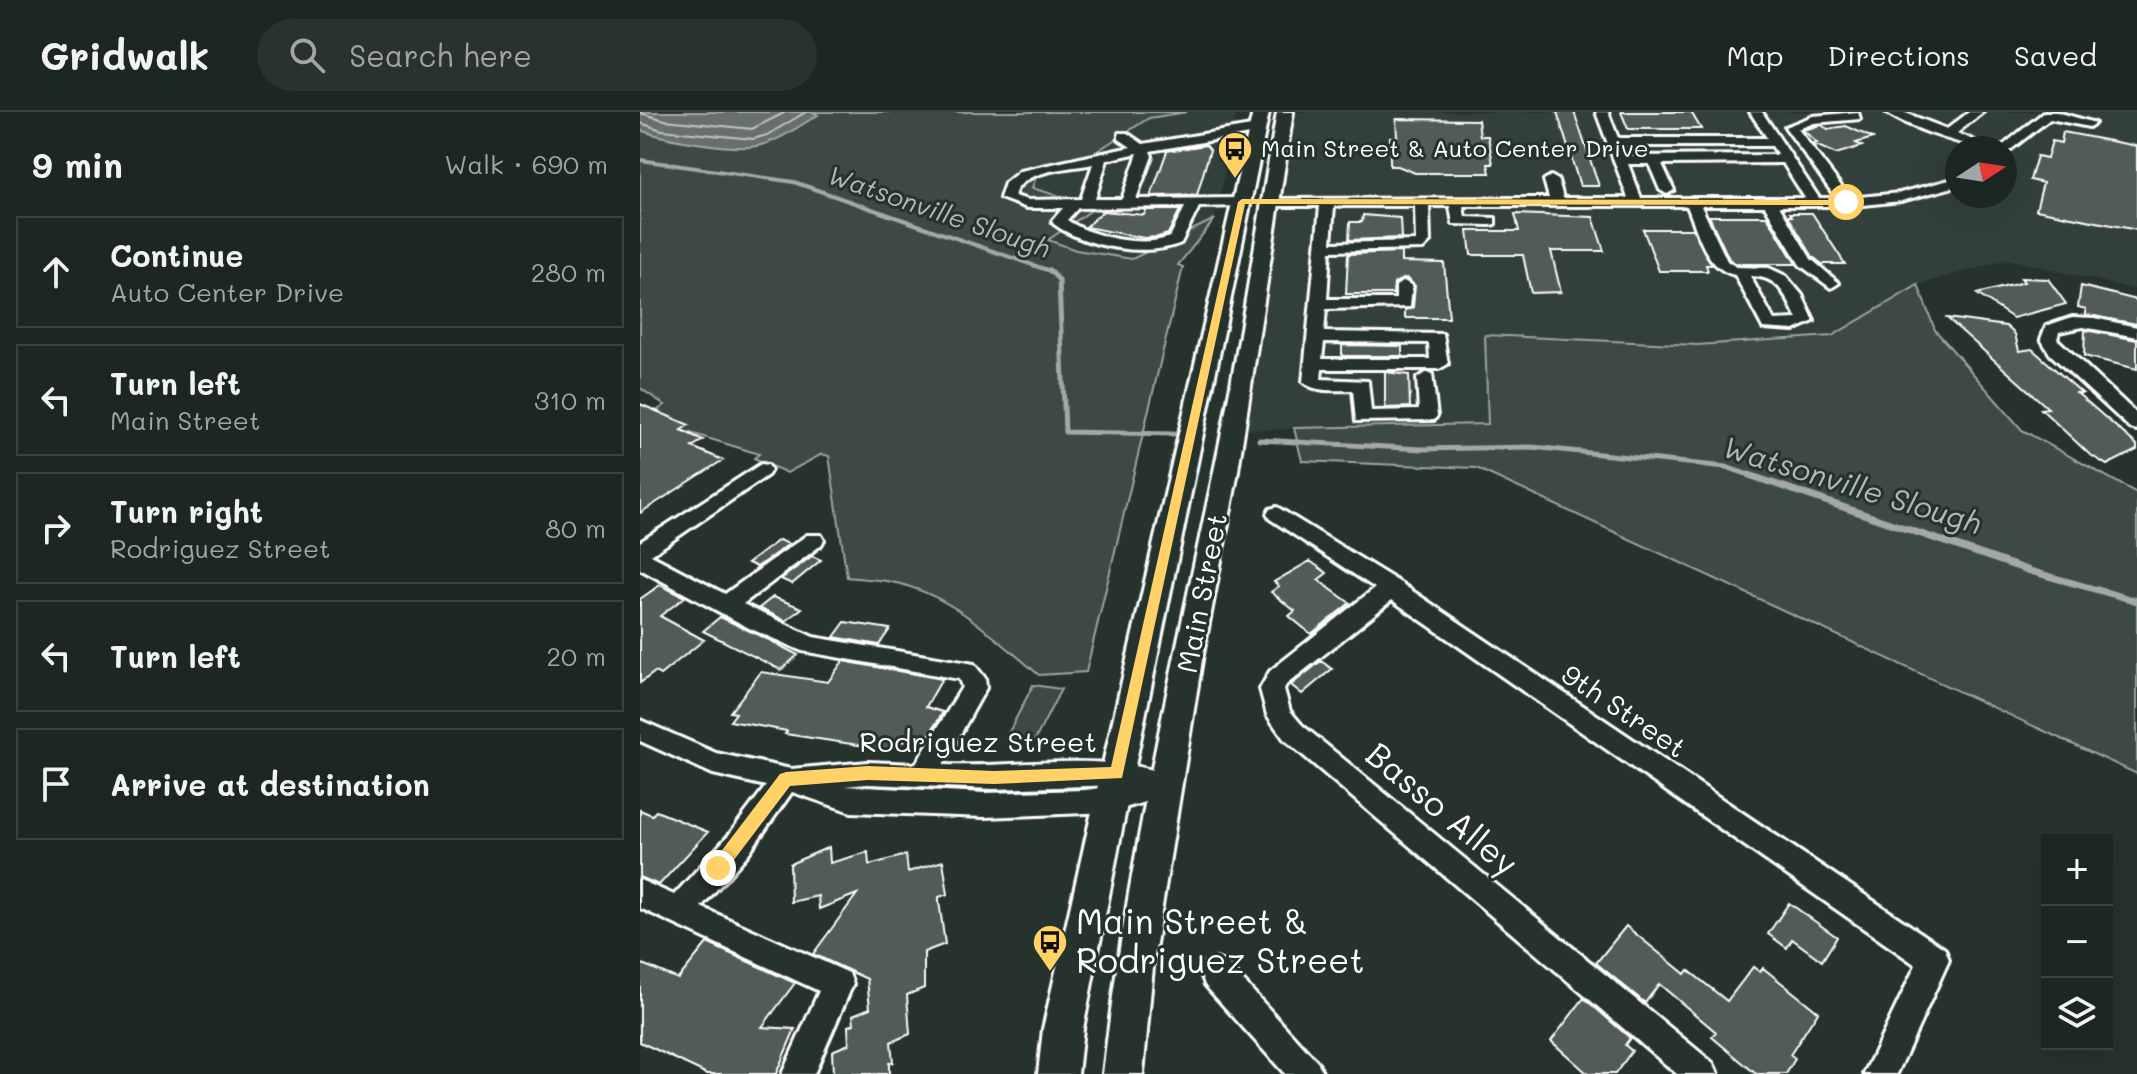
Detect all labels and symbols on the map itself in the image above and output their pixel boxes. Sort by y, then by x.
bus stop icon: Main Street & Auto Center Drive [1216,130,1254,180]
place label: Main Street & Auto Center Drive [1261,132,1649,163]
north arrow [1945,136,2017,208]
water label: Watsonville Slough [824,157,1055,265]
route start [1828,184,1864,220]
water label: Watsonville Slough [1718,426,1987,542]
street label: Main Street [1168,510,1234,676]
street label: 9th Street [1555,655,1694,765]
street label: Rodriguez Street [859,723,1097,759]
street label: Basso Alley [1357,731,1529,885]
route end [700,850,736,886]
place label: Main Street & Rodriguez Street [1076,898,1364,982]
bus stop icon: Main Street & Rodriguez Street [1031,923,1069,973]

